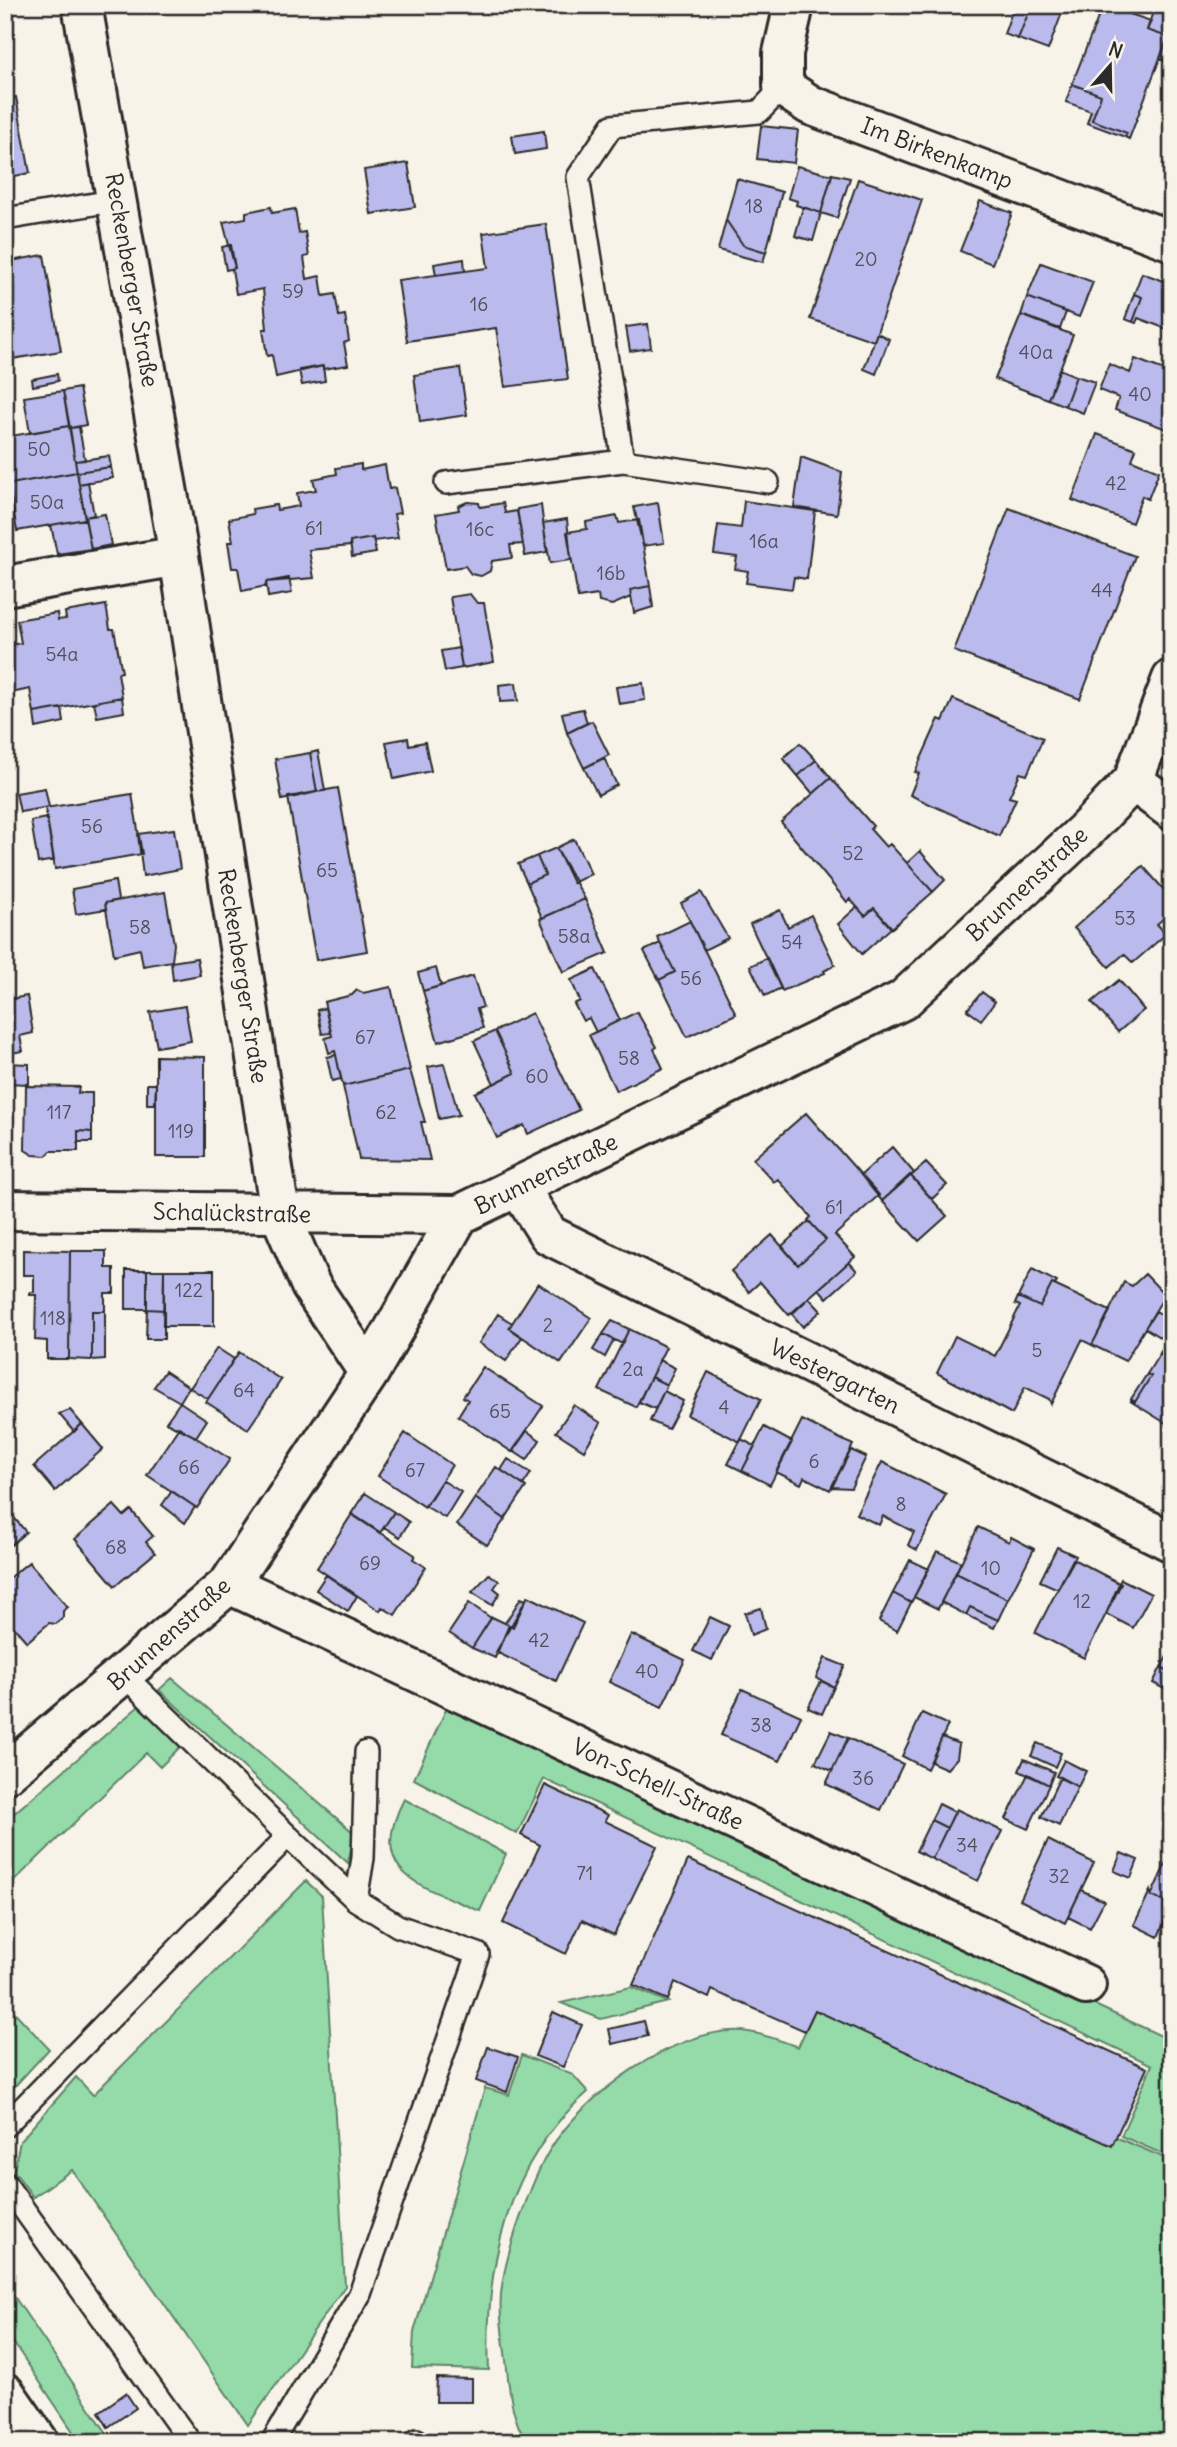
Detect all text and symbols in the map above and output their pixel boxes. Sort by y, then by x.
north arrow [1076,32,1146,102]
text: N [1106,37,1126,64]
street label: Im Birkenkamp [857,110,1017,195]
street label: Reckenberger Straße [99,170,166,389]
house number: 18 [745,194,763,218]
house number: 20 [855,247,877,271]
house number: 59 [282,279,304,303]
house number: 16 [470,292,488,316]
house number: 40a [1019,340,1053,364]
house number: 40 [1128,382,1152,406]
house number: 50 [27,437,51,461]
house number: 42 [1105,471,1127,495]
house number: 50a [30,490,64,514]
house number: 61 [305,516,323,540]
house number: 16c [466,517,494,541]
house number: 16a [749,529,779,553]
house number: 16b [597,561,626,585]
house number: 44 [1091,578,1113,602]
house number: 54a [46,642,79,666]
house number: 56 [81,814,103,838]
street label: Brunnenstraße [960,820,1093,947]
house number: 52 [842,841,864,865]
house number: 65 [316,858,338,882]
street label: Reckenberger Straße [212,866,275,1085]
house number: 53 [1114,906,1136,930]
house number: 58 [129,915,151,939]
house number: 58a [558,924,591,948]
house number: 54 [781,930,803,954]
house number: 56 [680,966,702,990]
house number: 67 [355,1025,375,1049]
house number: 58 [618,1046,640,1070]
house number: 60 [525,1064,549,1088]
house number: 117 [47,1100,71,1124]
house number: 62 [375,1100,397,1124]
house number: 119 [168,1119,194,1143]
street label: Brunnenstraße [469,1126,622,1221]
house number: 61 [825,1195,843,1219]
street label: Schalückstraße [153,1197,311,1228]
house number: 122 [175,1278,203,1302]
house number: 118 [40,1306,66,1330]
house number: 2 [543,1313,553,1337]
street label: Westergarten [766,1332,905,1419]
house number: 5 [1032,1338,1042,1362]
house number: 2a [622,1357,644,1381]
house number: 64 [233,1378,255,1402]
house number: 4 [719,1395,730,1419]
house number: 65 [489,1399,511,1423]
house number: 6 [809,1449,819,1473]
house number: 66 [178,1455,200,1479]
house number: 67 [405,1458,425,1482]
house number: 8 [896,1492,906,1516]
house number: 68 [105,1535,127,1559]
house number: 69 [359,1551,381,1575]
house number: 10 [981,1556,1001,1580]
street label: Brunnenstraße [101,1571,236,1696]
house number: 12 [1073,1589,1091,1613]
house number: 42 [528,1628,550,1652]
house number: 40 [635,1659,659,1683]
house number: 38 [750,1713,772,1737]
street label: Von-Schell-Straße [568,1731,749,1836]
house number: 36 [852,1766,874,1790]
house number: 34 [956,1833,978,1857]
house number: 71 [577,1861,593,1885]
house number: 32 [1048,1864,1070,1888]

